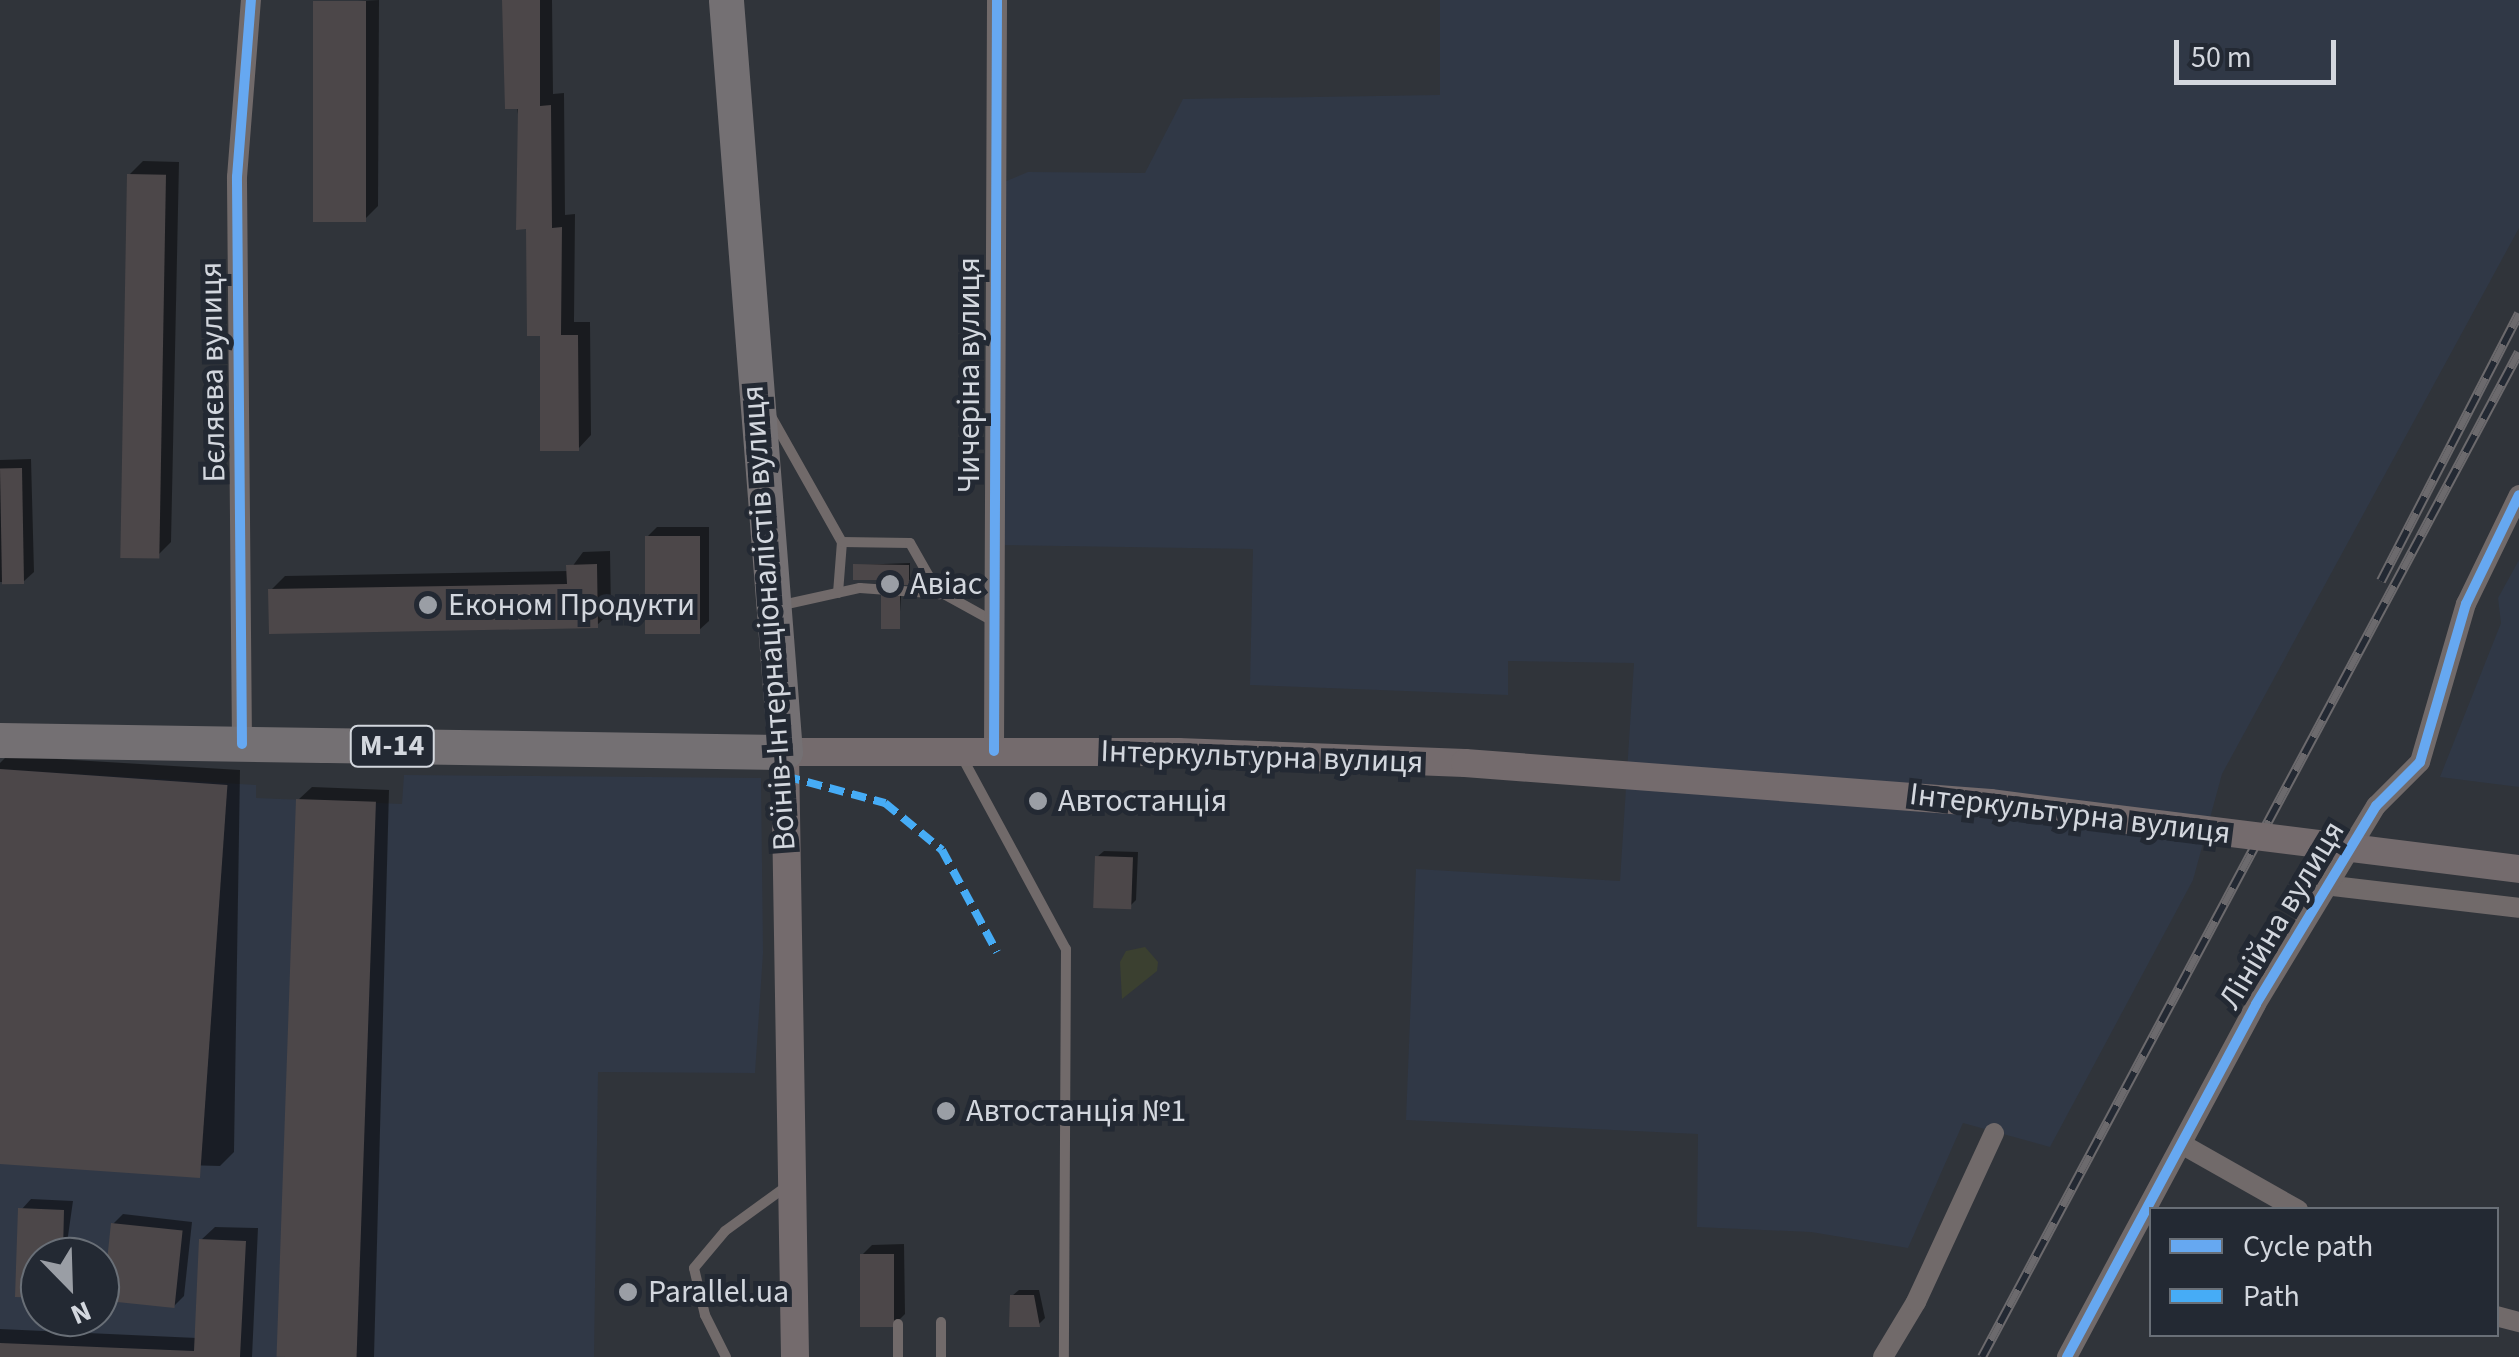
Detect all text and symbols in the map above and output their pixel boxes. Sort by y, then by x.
scale bar [2179,20,2342,82]
text: 50 m [2191,36,2252,79]
street label: Чичеріна вулиця [950,257,988,493]
street label: Бєляєва вулиця [192,261,234,483]
street label: Воїнів-Інтернаціоналістів вулиця [734,384,804,852]
place label: Авіас [910,565,982,603]
marker: Авіас [879,573,901,595]
place label: Економ Продукти [448,586,695,624]
marker: Економ Продукти [417,594,439,616]
road number: М-14 [350,721,434,771]
street label: Інтеркультурна вулиця [1100,732,1424,782]
street label: Інтеркультурна вулиця [1907,775,2233,853]
place label: Автостанція [1058,782,1227,820]
marker: Автостанція [1027,790,1049,812]
street label: Лінійна вулиця [2211,814,2353,1016]
place label: Автостанція №1 [966,1092,1186,1130]
marker: Автостанція №1 [935,1100,957,1122]
legend [2149,1207,2499,1337]
text: Cycle path [2243,1225,2373,1268]
north arrow [20,1237,120,1337]
place label: Parallel.ua [648,1273,789,1311]
text: Path [2243,1275,2300,1318]
marker: Parallel.ua [617,1281,639,1303]
text: N [65,1291,97,1335]

